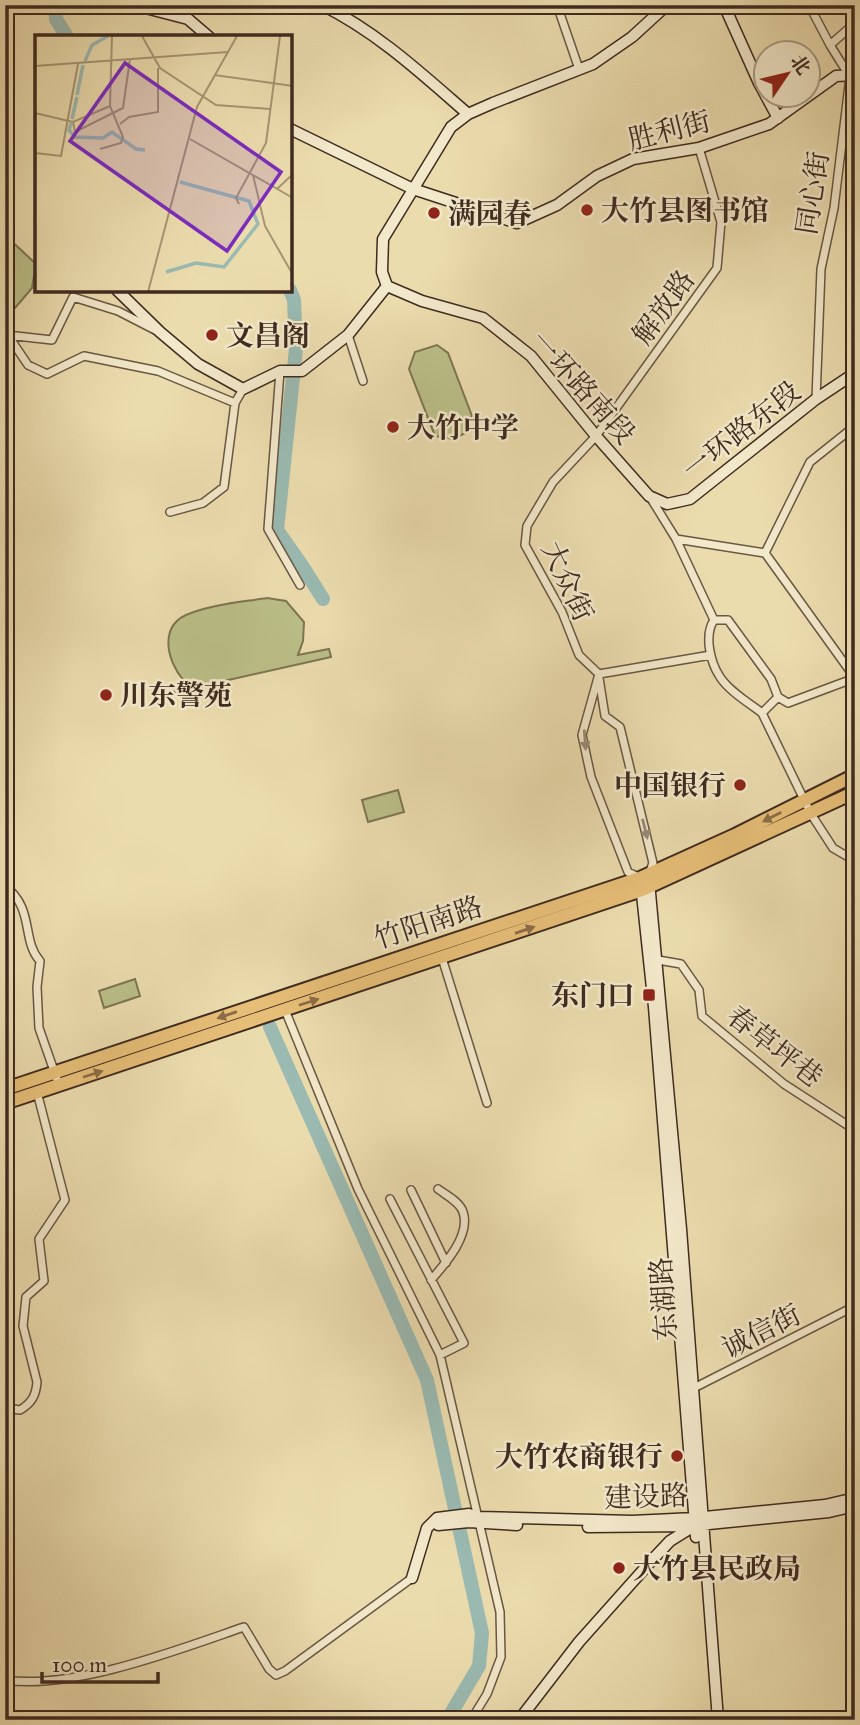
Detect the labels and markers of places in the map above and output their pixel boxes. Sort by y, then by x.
place label: 大竹县图书馆 [601,193,769,228]
place label: 满园春 [448,196,532,231]
marker: 大竹县图书馆 [579,202,595,218]
marker: 满园春 [426,205,442,221]
place label: 文昌阁 [226,318,310,353]
marker: 文昌阁 [204,327,220,343]
place label: 大竹中学 [407,410,519,445]
marker: 大竹中学 [385,419,401,435]
place label: 川东警苑 [120,678,232,713]
marker: 川东警苑 [98,687,114,703]
place label: 中国银行 [614,768,726,803]
marker: 中国银行 [732,777,748,793]
place label: 东门口 [551,978,635,1013]
marker: 东门口 [641,987,657,1003]
place label: 大竹农商银行 [495,1439,663,1474]
marker: 大竹农商银行 [669,1448,685,1464]
place label: 大竹县民政局 [633,1551,801,1586]
marker: 大竹县民政局 [611,1560,627,1576]

